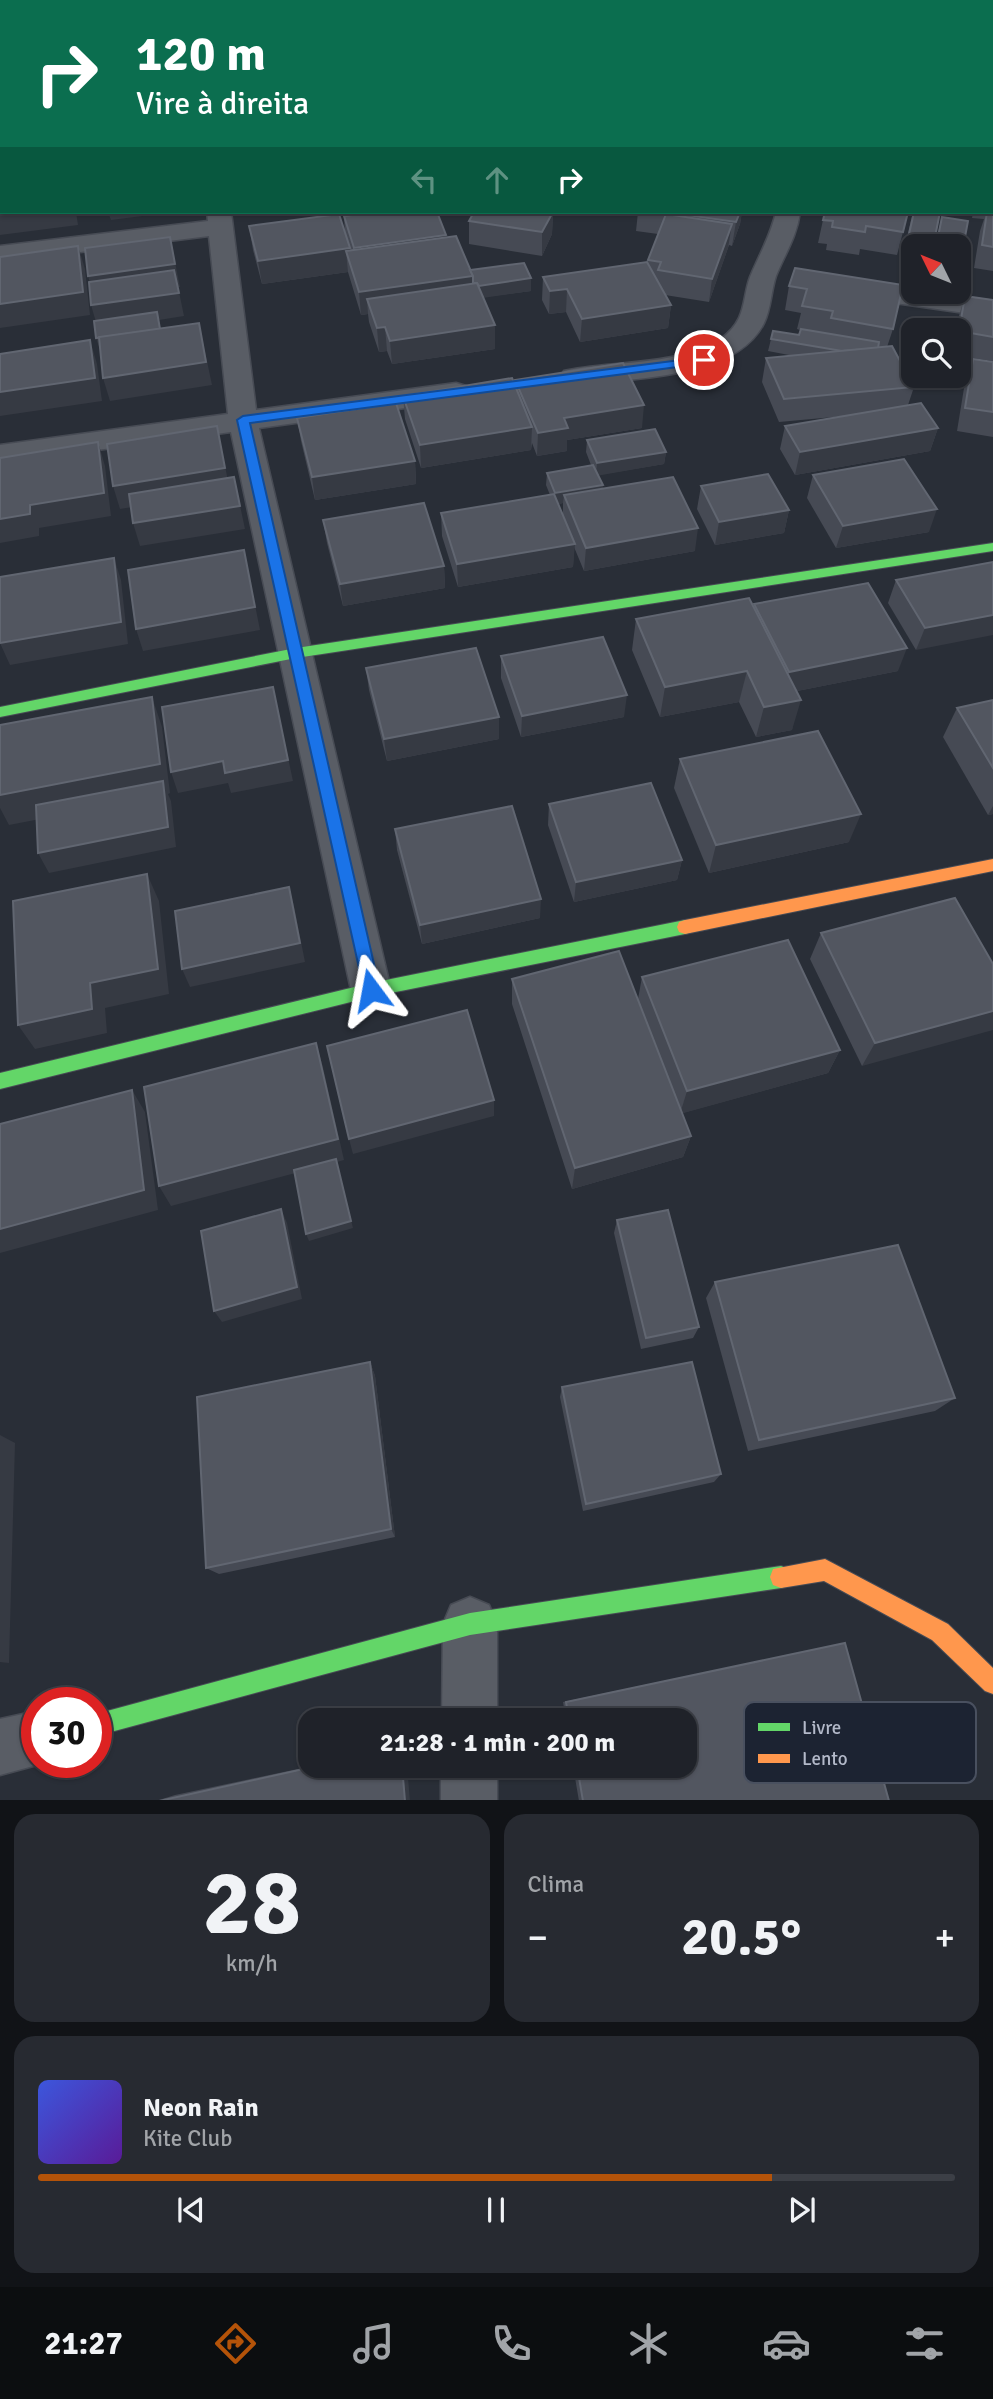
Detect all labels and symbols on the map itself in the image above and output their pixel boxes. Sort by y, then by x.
north arrow [901,234,971,304]
pin [674,330,734,390]
position arrow [334,953,408,1027]
speed limit sign: 30 [21,1687,112,1778]
legend [744,1702,976,1783]
text: Livre [802,1716,841,1740]
text: Lento [802,1747,848,1771]

